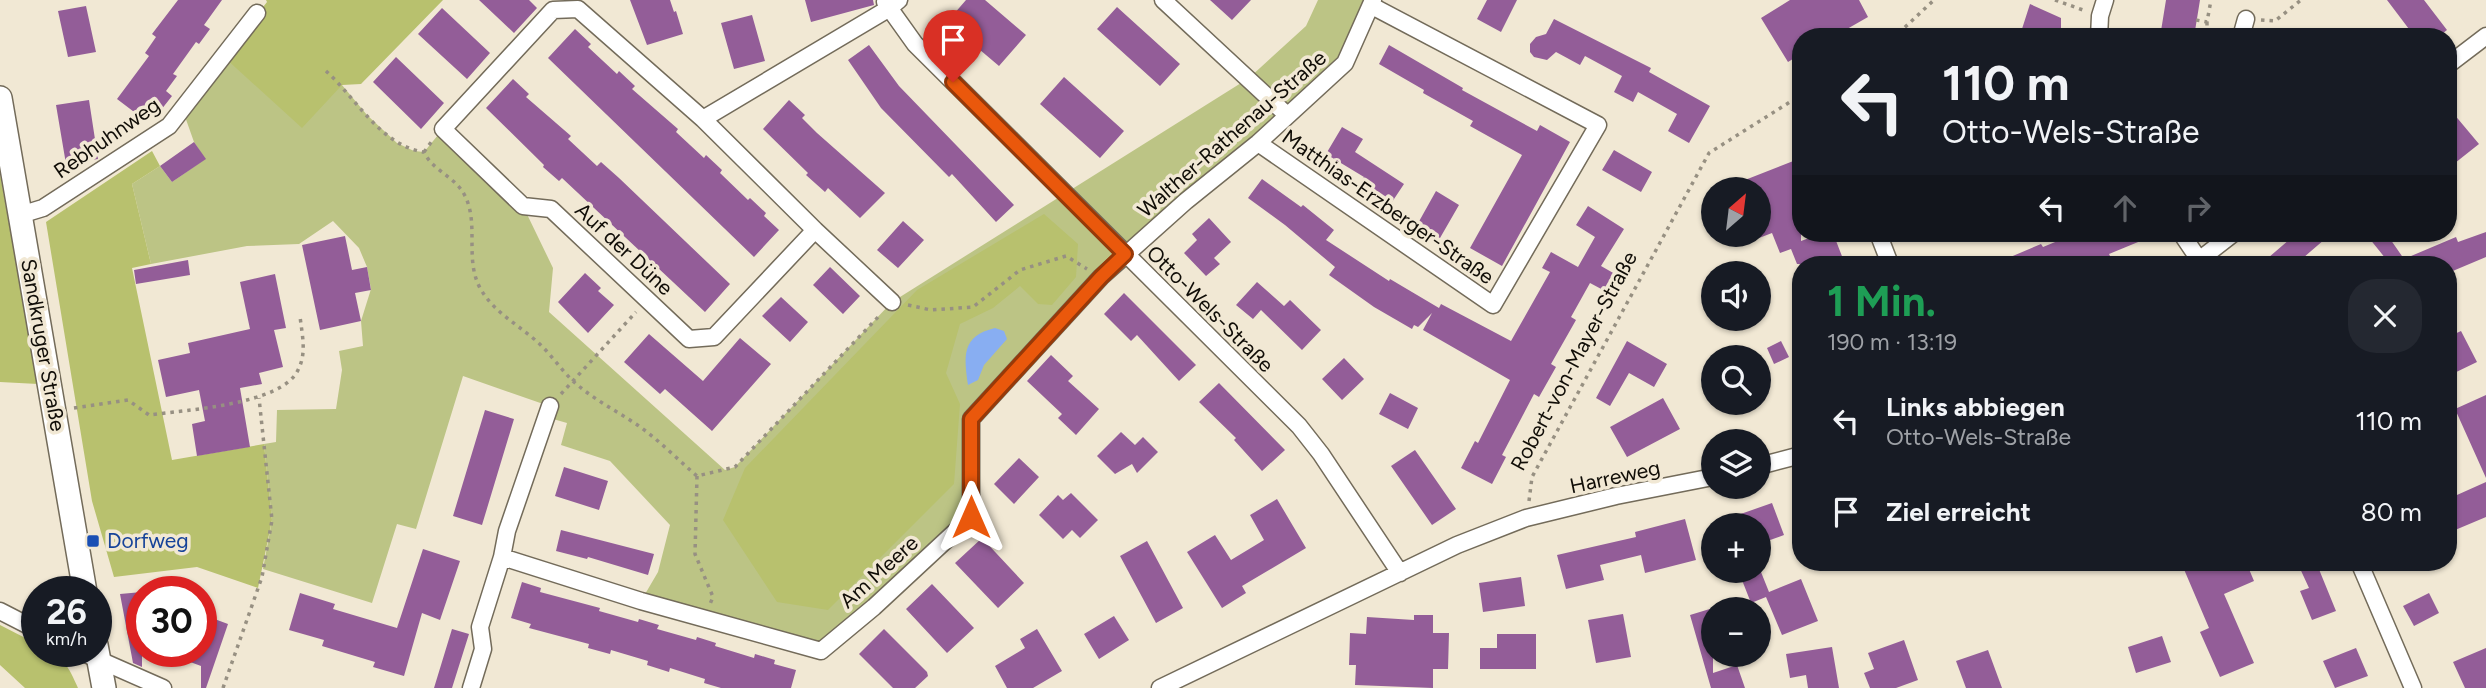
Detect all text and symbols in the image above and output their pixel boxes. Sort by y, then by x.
pin [923,10,983,82]
icon: arrive [934,21,972,59]
street label: Walther-Rathenau-Straße [1132,45,1331,222]
text: 110 m [1942,53,2070,112]
icon: left [1827,56,1918,147]
street label: Rebhuhnweg [49,92,165,183]
text: Otto-Wels-Straße [1942,113,2199,151]
street label: Matthias-Erzberger-Straße [1278,124,1499,289]
north arrow [1701,177,1771,247]
map controls [1701,177,1771,667]
icon: left [2033,189,2071,227]
icon: ahead [2106,189,2144,227]
icon: right [2179,189,2217,227]
street label: Auf der Düne [570,197,678,300]
street label: Otto-Wels-Straße [1142,240,1279,377]
street label: Robert-von-Mayer-Straße [1505,247,1642,475]
street label: Sandkruger Straße [16,257,71,433]
button: sound [1701,261,1771,331]
text: 1 Min. [1827,276,1936,327]
button: close [2348,279,2422,353]
text: 190 m · 13:19 [1827,328,1957,356]
button: search [1701,345,1771,415]
text: Links abbiegen [1886,391,2065,423]
icon: left [1827,402,1865,440]
text: 110 m [2355,405,2422,437]
text: Otto-Wels-Straße [1886,423,2071,451]
button: layers [1701,429,1771,499]
street label: Harreweg [1567,455,1662,498]
position arrow [934,480,1008,554]
icon: arrive [1827,493,1865,531]
text: Ziel erreicht [1886,496,2031,528]
text: 80 m [2361,496,2422,528]
button: + [1701,513,1771,583]
place label: Dorfweg [107,528,189,553]
street label: Am Meere [834,530,923,613]
marker: Dorfweg [85,533,101,549]
speed limit sign: 30 [126,576,217,667]
text: 26 [46,591,87,633]
button: − [1701,597,1771,667]
text: km/h [46,628,87,650]

